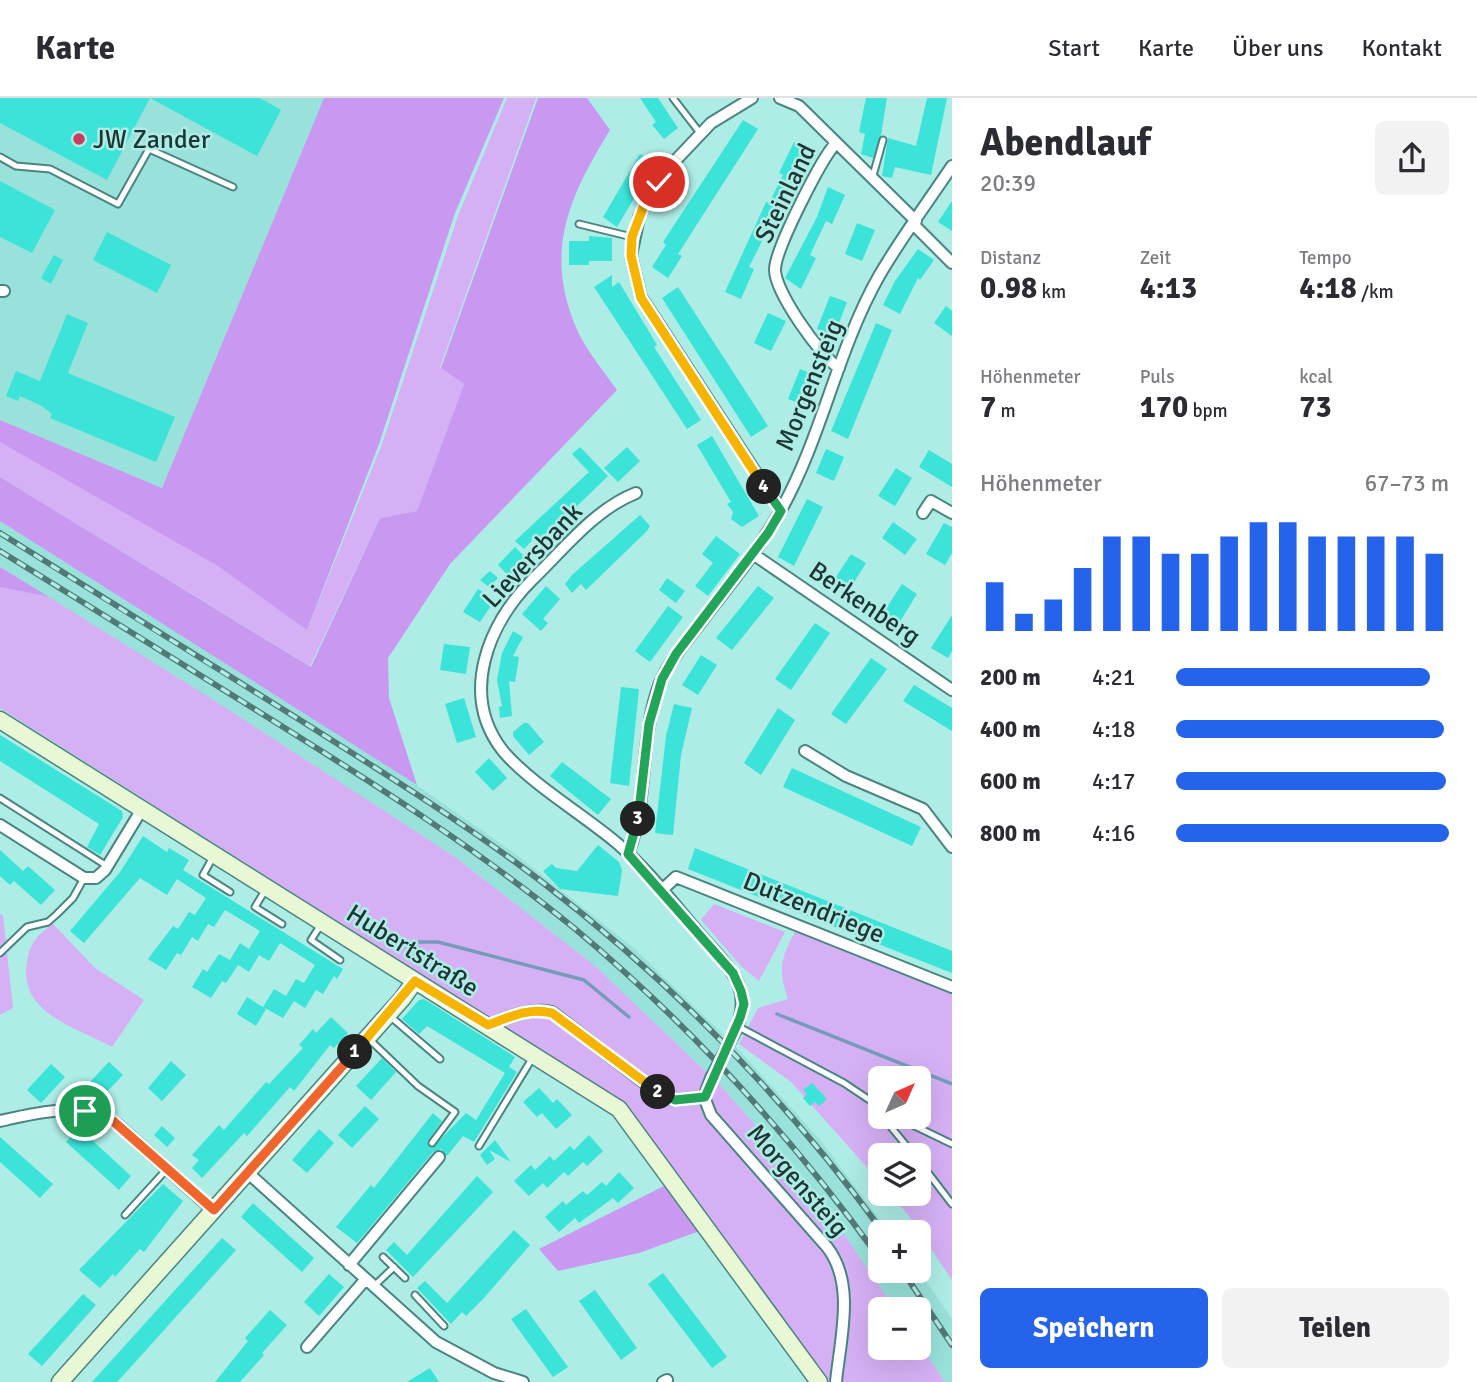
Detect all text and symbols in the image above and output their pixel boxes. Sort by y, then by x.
text: Karte [35,28,115,69]
text: Start [1048,33,1100,63]
text: Karte [1138,33,1194,63]
text: Über uns [1232,33,1324,63]
text: Kontakt [1362,33,1442,63]
text: Abendlauf [980,119,1151,166]
button: share [1375,121,1449,195]
place label: JW Zander [93,124,211,156]
marker: JW Zander [71,131,87,147]
street label: Steinland [748,139,824,248]
pin [629,152,689,212]
icon: check [640,163,678,201]
text: 20:39 [980,169,1036,198]
text: Distanz [980,246,1041,270]
text: Zeit [1140,246,1171,270]
text: Tempo [1299,246,1352,270]
text: 0.98 [980,270,1037,307]
text: 4:13 [1140,270,1197,307]
text: 4:18 [1299,270,1357,307]
text: km [1037,280,1066,304]
text: /km [1357,280,1394,304]
street label: Morgensteig [769,315,851,456]
text: Höhenmeter [980,365,1081,389]
text: Puls [1140,365,1174,389]
text: kcal [1299,365,1333,389]
text: 7 [980,389,996,426]
text: 170 [1140,389,1188,426]
text: 73 [1299,389,1332,426]
text: m [996,399,1016,423]
text: bpm [1188,399,1228,423]
text: Höhenmeter [980,469,1102,498]
text: 67–73 m [1365,469,1449,498]
pin: 4 [746,470,782,504]
text: 4 [758,474,769,498]
street label: Lieversbank [476,496,590,615]
street label: Berkenberg [803,555,926,653]
text: 200 m [980,663,1041,692]
text: 4:21 [1092,663,1135,692]
text: 400 m [980,715,1041,744]
text: 4:18 [1092,715,1135,744]
text: 600 m [980,767,1041,796]
text: 4:17 [1092,767,1135,796]
pin: 3 [620,802,656,836]
text: 3 [632,806,643,830]
text: 800 m [980,819,1041,848]
text: 4:16 [1092,819,1135,848]
street label: Dutzendriege [738,865,889,951]
street label: Hubertstraße [340,898,485,1004]
pin: 1 [338,1034,372,1070]
text: 1 [349,1039,360,1063]
north arrow [868,1066,931,1129]
map controls [868,1066,931,1360]
pin: 2 [640,1074,676,1110]
text: 2 [652,1079,663,1103]
pin [55,1081,115,1141]
icon: arrive [66,1092,104,1130]
street label: Morgensteig [740,1118,855,1244]
button: layers [868,1143,931,1206]
button: + [868,1220,931,1283]
button: Speichern [980,1288,1208,1368]
button: Teilen [1222,1288,1449,1368]
button: − [868,1297,931,1360]

